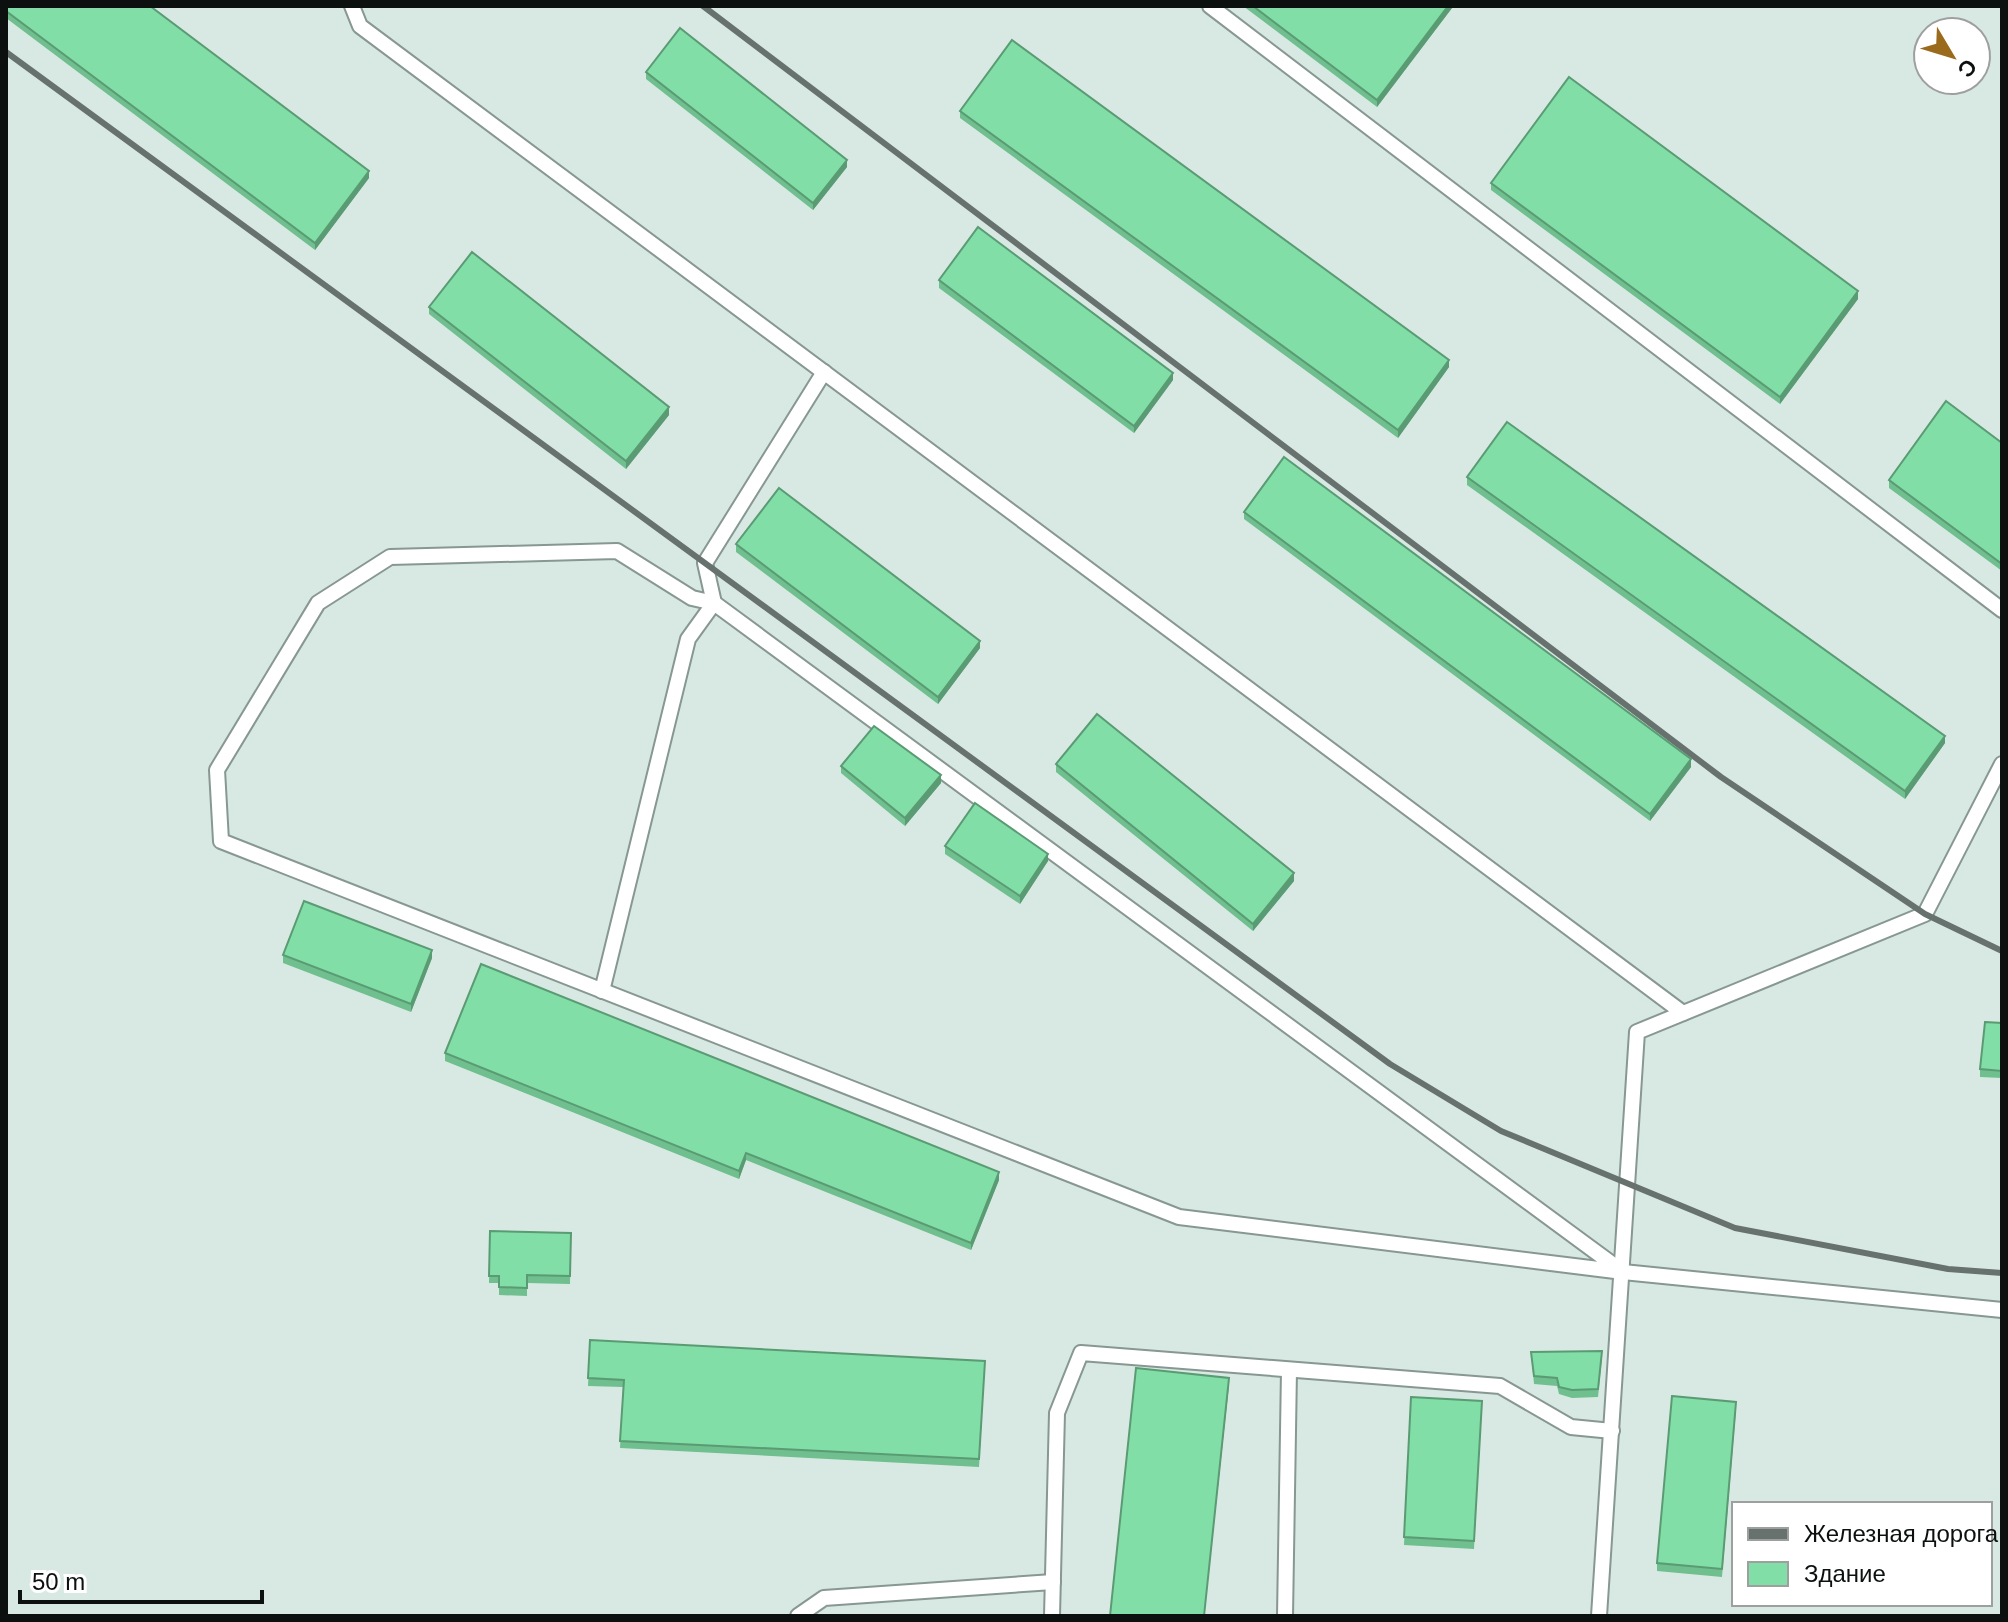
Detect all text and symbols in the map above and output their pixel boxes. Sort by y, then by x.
north arrow [1912,16,1992,96]
text: С [1953,54,1982,82]
legend [1732,1502,1992,1606]
text: Железная дорога [1804,1520,1999,1547]
scale bar [20,1554,262,1604]
text: Здание [1804,1560,1886,1587]
text: 50 m [32,1568,85,1595]

